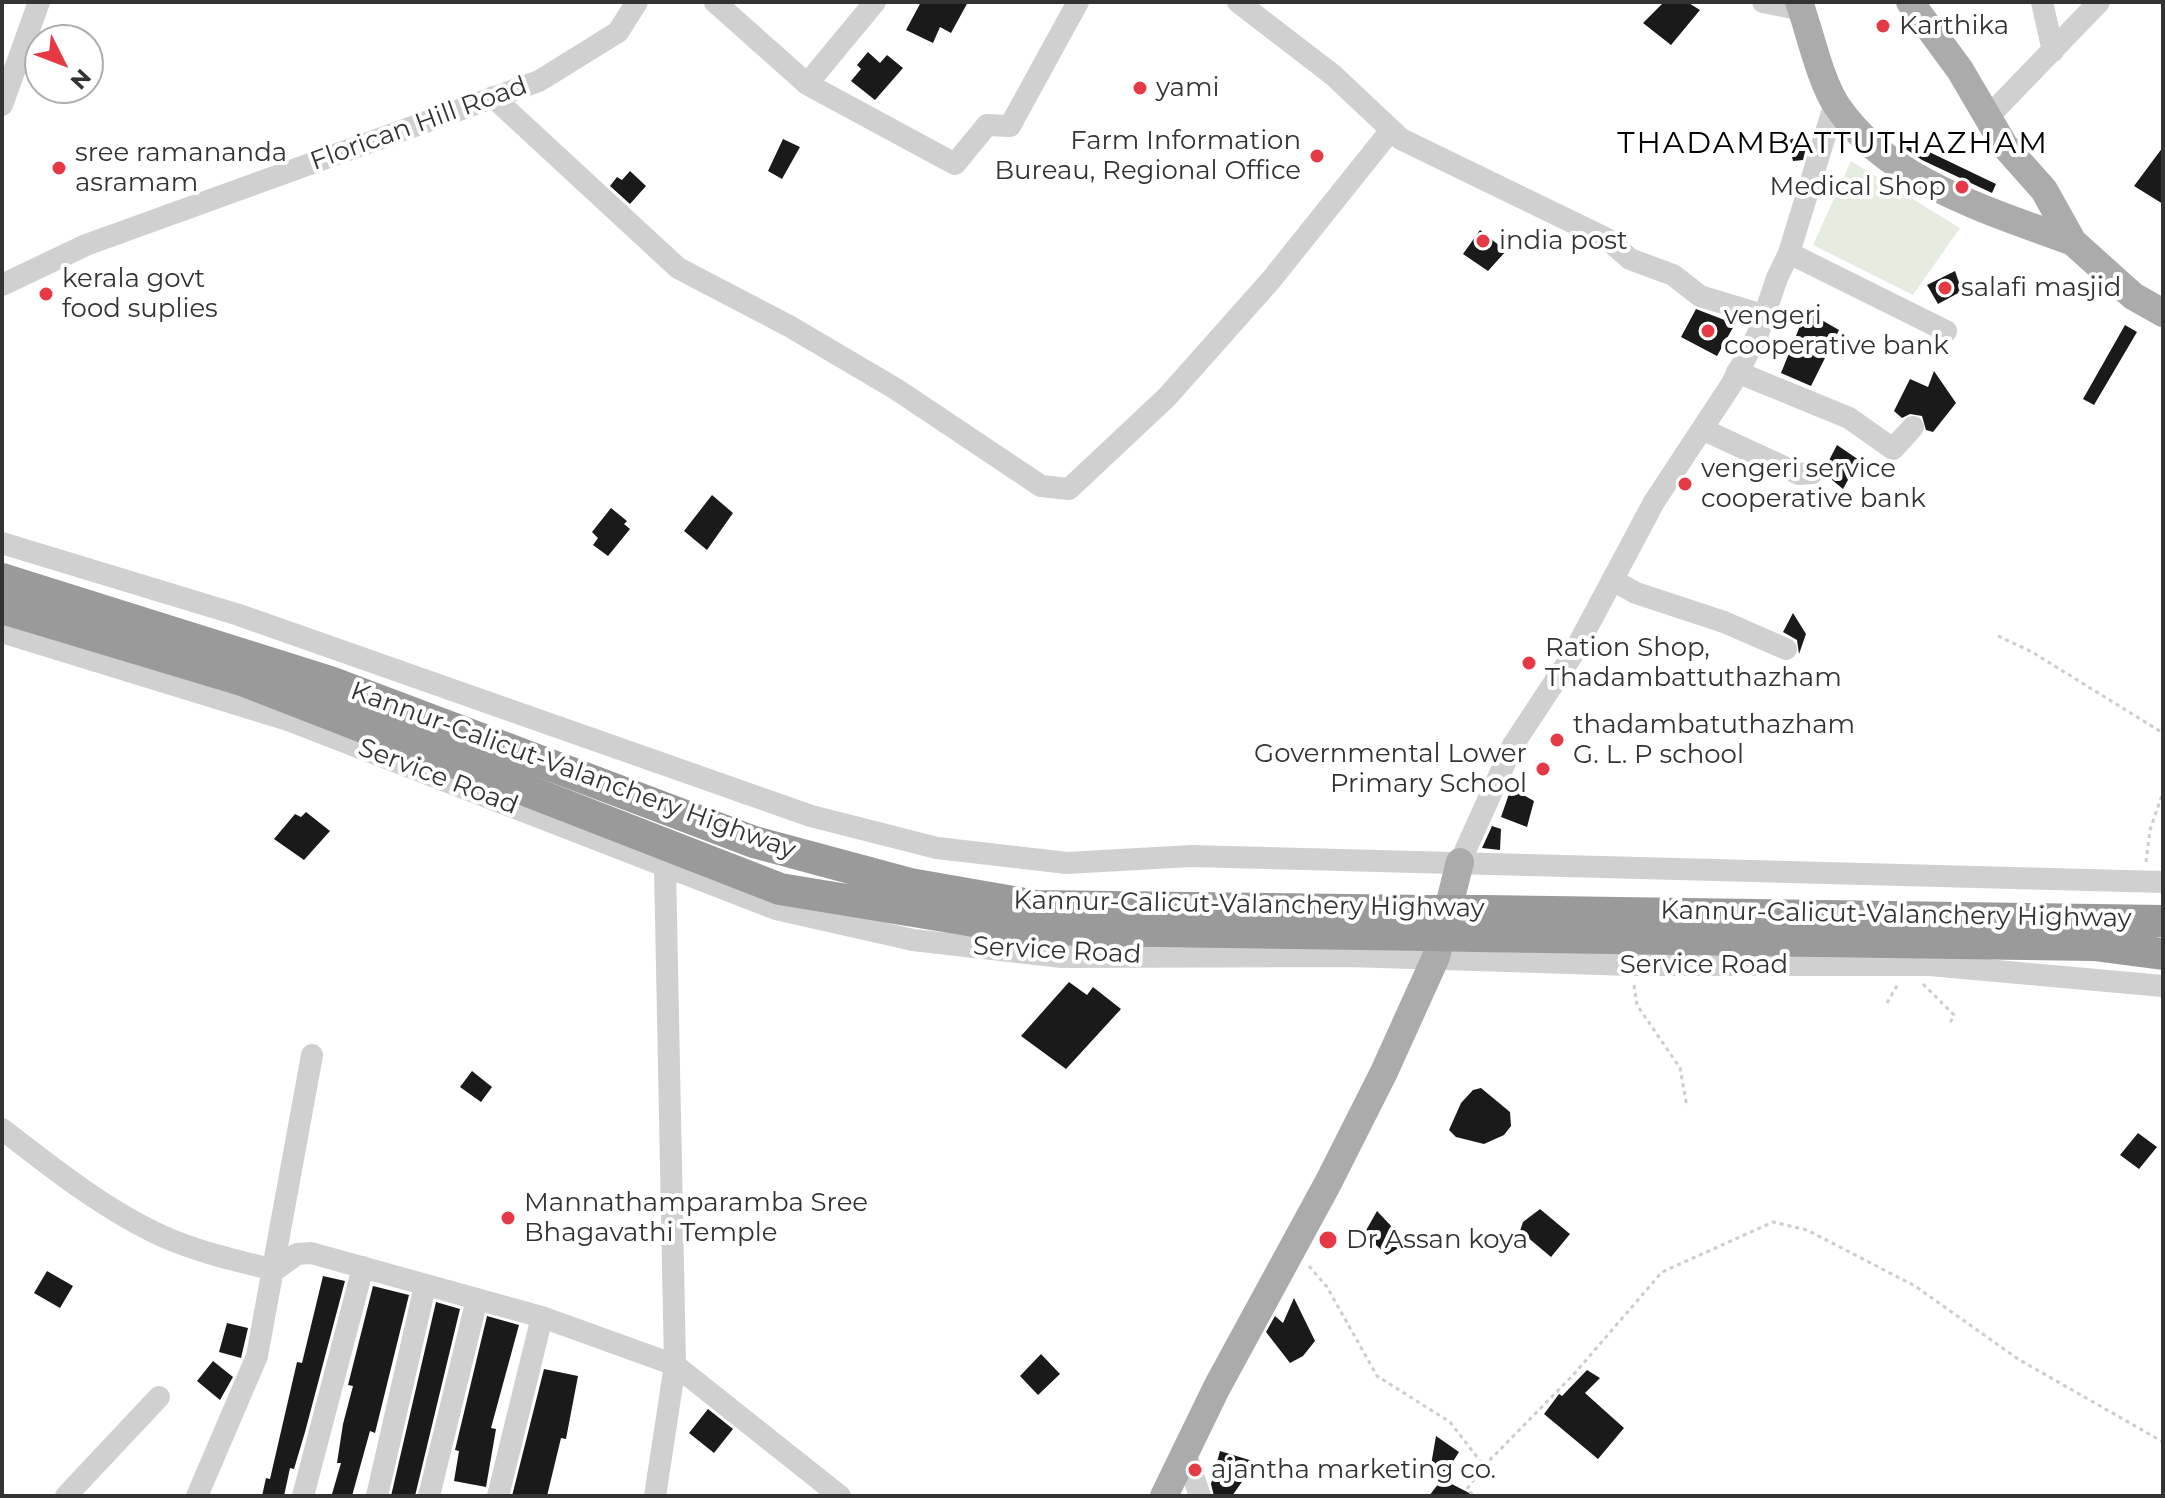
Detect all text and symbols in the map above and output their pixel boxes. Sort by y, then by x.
place label: Karthika [1899,10,2009,42]
marker: Karthika [1874,17,1892,35]
north arrow [24,24,104,104]
text: N [65,63,97,95]
street label: Florican Hill Road [306,70,532,178]
place label: yami [1156,72,1220,104]
marker: yami [1131,79,1149,97]
place label: Farm Information Bureau, Regional Office [994,125,1301,186]
district label: THADAMBATTUTHAZHAM [1617,126,2049,162]
place label: sree ramananda asramam [75,137,287,198]
marker: Farm Information Bureau, Regional Office [1308,147,1326,165]
marker: sree ramananda asramam [50,159,68,177]
place label: Medical Shop [1770,171,1946,203]
marker: Medical Shop [1953,178,1971,196]
place label: india post [1499,225,1628,257]
marker: india post [1474,232,1492,250]
place label: kerala govt food suplies [62,263,218,324]
place label: salafi masjid [1961,272,2121,304]
marker: salafi masjid [1936,279,1954,297]
marker: kerala govt food suplies [37,285,55,303]
place label: vengeri cooperative bank [1724,300,1949,362]
marker: vengeri cooperative bank [1699,322,1717,340]
place label: vengeri service cooperative bank [1701,453,1926,514]
marker: vengeri service cooperative bank [1676,475,1694,493]
place label: Ration Shop, Thadambattuthazham [1545,632,1842,694]
marker: Ration Shop, Thadambattuthazham [1520,654,1538,672]
street label: Kannur-Calicut-Valanchery Highway [346,676,800,866]
place label: thadambatuthazham G. L. P school [1573,709,1855,770]
marker: thadambatuthazham G. L. P school [1548,731,1566,749]
street label: Service Road [354,732,522,822]
place label: Governmental Lower Primary School [1254,738,1527,800]
marker: Governmental Lower Primary School [1534,760,1552,778]
street label: Kannur-Calicut-Valanchery Highway [1013,885,1485,925]
street label: Kannur-Calicut-Valanchery Highway [1660,895,2132,935]
street label: Service Road [972,931,1142,971]
street label: Service Road [1620,949,1788,981]
place label: Mannathamparamba Sree Bhagavathi Temple [524,1187,868,1248]
marker: Mannathamparamba Sree Bhagavathi Temple [499,1209,517,1227]
place label: Dr Assan koya [1346,1224,1528,1256]
marker: Dr Assan koya [1317,1229,1339,1251]
place label: ajantha marketing co. [1211,1454,1496,1486]
marker: ajantha marketing co. [1186,1461,1204,1479]

